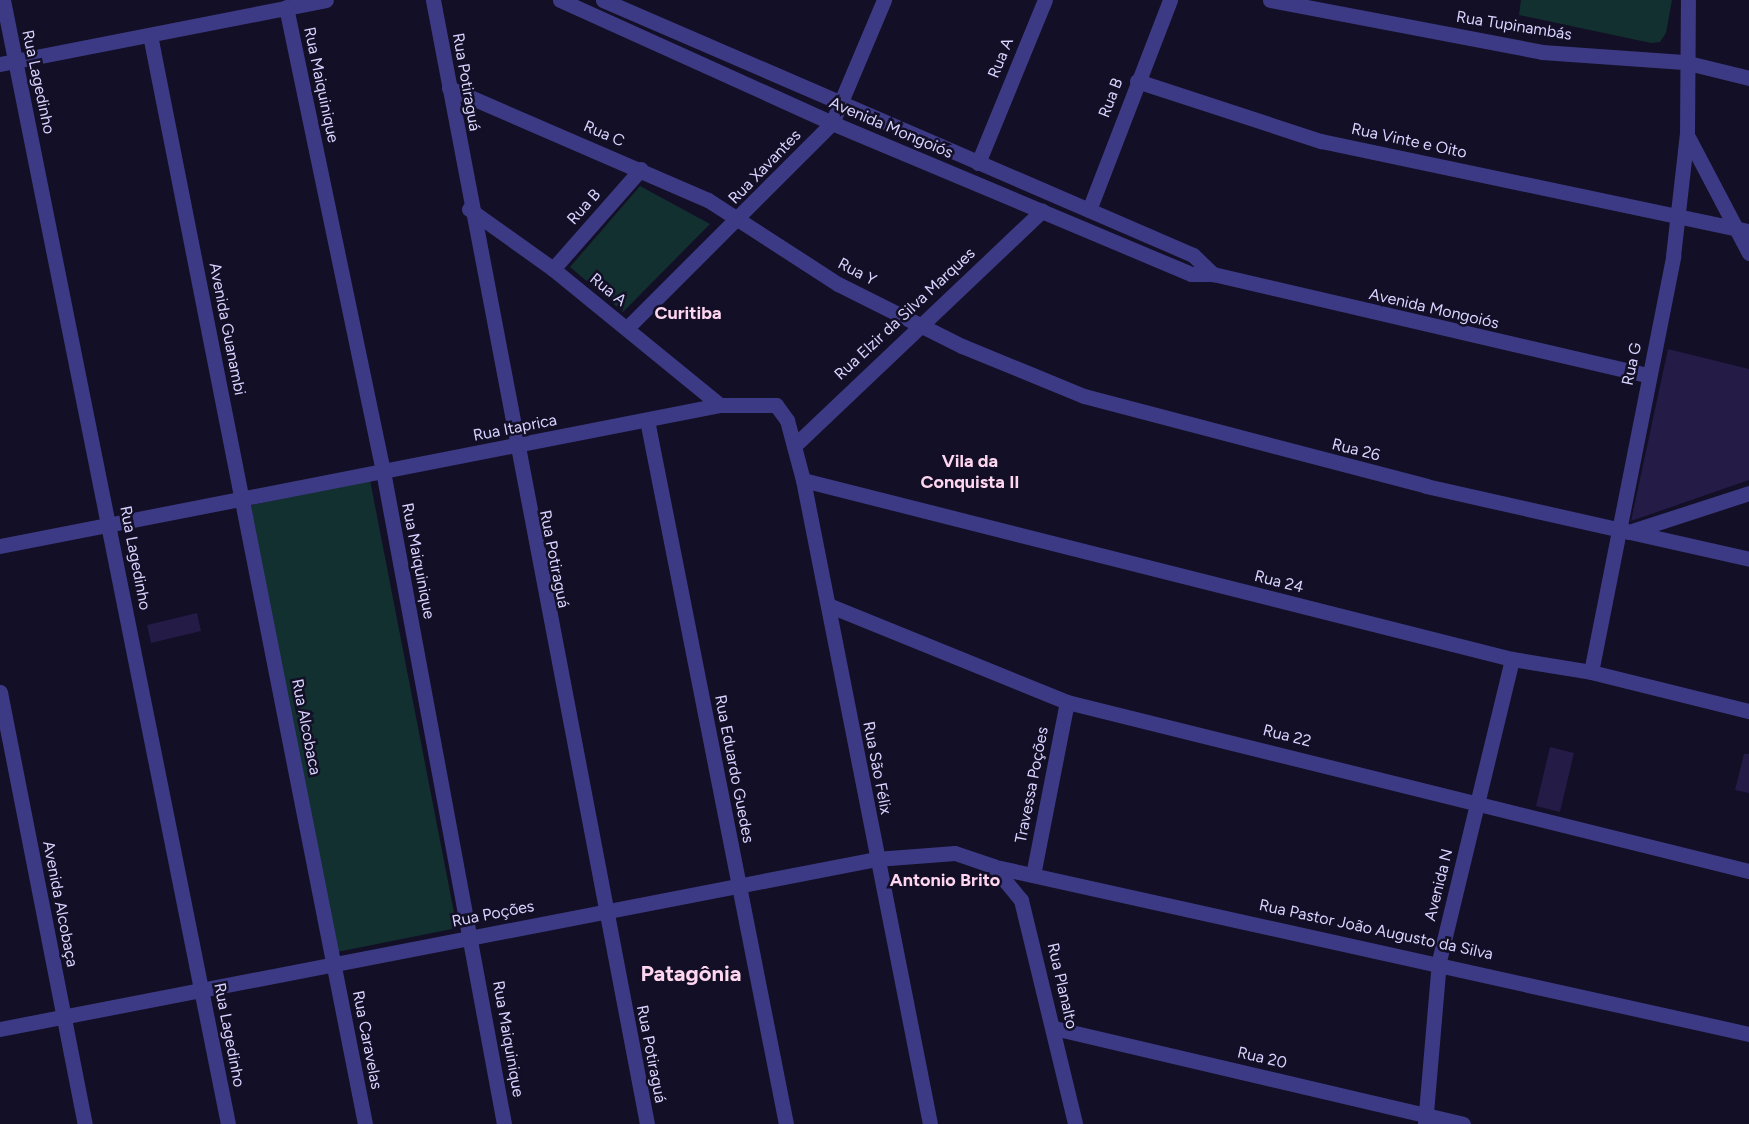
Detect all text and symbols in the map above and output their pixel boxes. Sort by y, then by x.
street label: Rua Tupinambás [1455,7,1573,45]
street label: Rua Maiquinique [299,25,343,145]
street label: Rua Lagedinho [18,28,58,136]
street label: Rua Potiraguá [448,31,484,133]
street label: Rua A [984,35,1018,81]
street label: Rua B [1095,75,1127,121]
street label: Avenida Mongoiós [826,93,956,163]
street label: Rua C [581,117,627,151]
street label: Rua Vinte e Oito [1349,119,1469,163]
street label: Rua Xavantes [725,126,805,208]
street label: Rua B [563,185,605,229]
street label: Rua Elzir da Silva Marques [831,244,979,384]
street label: Rua Y [835,254,879,290]
street label: Avenida Guanambi [205,261,249,397]
street label: Rua A [586,269,630,311]
street label: Avenida Mongoiós [1367,285,1501,333]
district label: Curitiba [654,302,722,324]
street label: Rua G [1618,341,1646,387]
street label: Rua Itaprica [471,410,559,446]
street label: Rua 26 [1330,435,1382,465]
district label: Vila da Conquista II [920,451,1020,494]
street label: Rua Maiquinique [397,501,439,621]
street label: Rua Lagedinho [115,504,155,612]
street label: Rua Potiraguá [535,508,573,610]
street label: Rua 24 [1252,567,1306,597]
street label: Rua Alcobaca [287,677,325,777]
street label: Rua Eduardo Guedes [710,693,758,845]
street label: Rua São Félix [859,720,895,816]
street label: Rua 22 [1261,721,1313,751]
street label: Travessa Poções [1011,725,1053,845]
street label: Avenida Alcobaça [38,839,82,969]
street label: Avenida N [1421,847,1457,923]
district label: Antonio Brito [890,869,1000,891]
street label: Rua Pastor João Augusto da Silva [1257,896,1495,964]
street label: Rua Poções [450,897,536,931]
street label: Rua Planalto [1043,941,1081,1031]
district label: Patagônia [640,961,742,987]
street label: Rua Maiquinique [488,979,528,1099]
street label: Rua Lagedinho [209,981,249,1089]
street label: Rua Caravelas [348,989,386,1091]
street label: Rua Potiraguá [632,1003,670,1105]
street label: Rua 20 [1235,1043,1289,1073]

